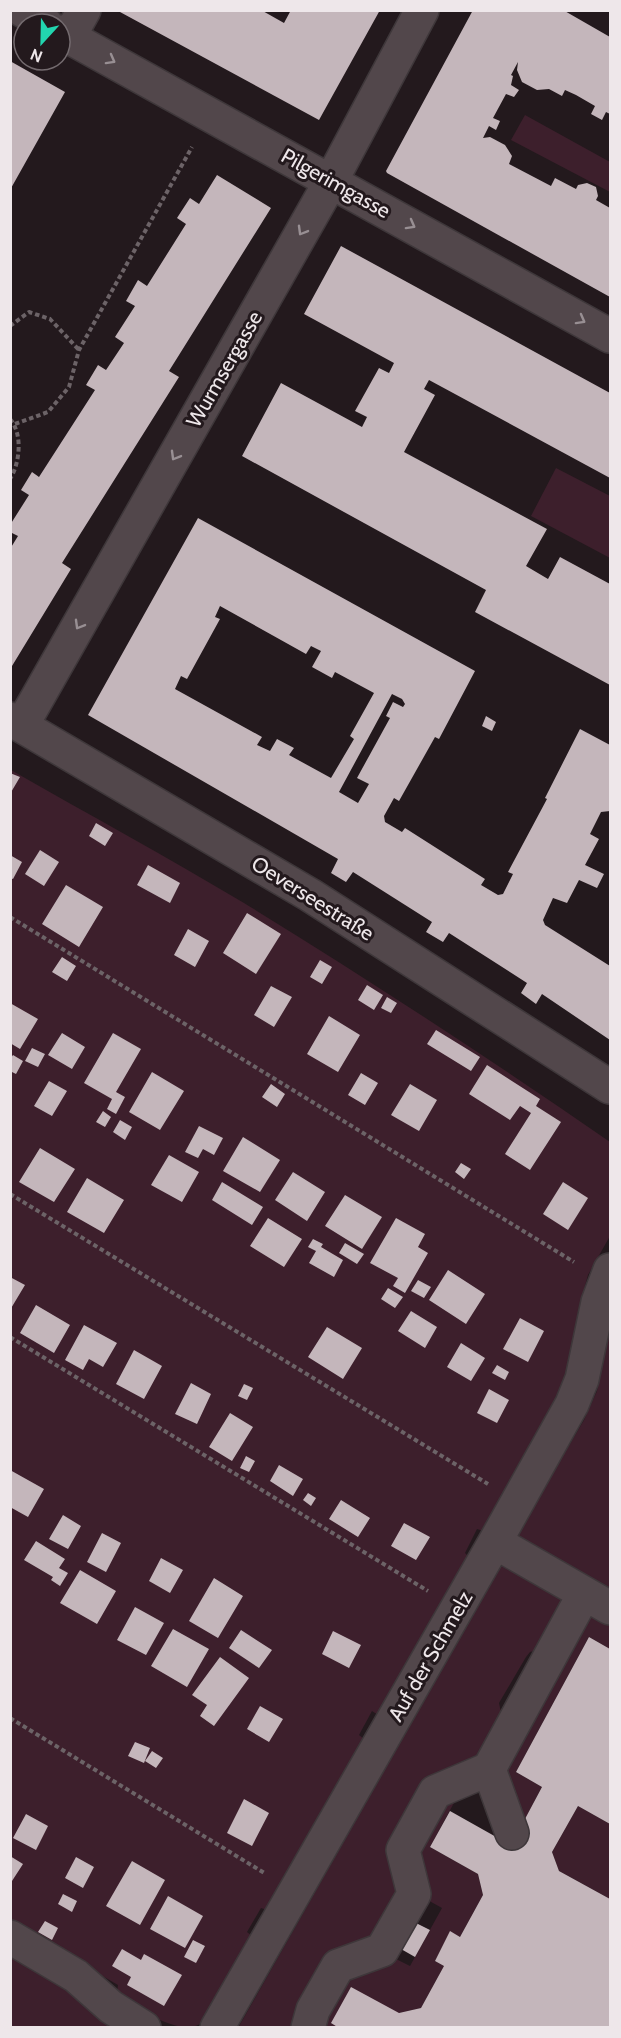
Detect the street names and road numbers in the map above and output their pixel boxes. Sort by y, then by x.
street label: Pilgerimgasse [277,143,395,223]
street label: Wurmsergasse [181,306,267,432]
street label: Oeverseestraße [247,850,379,946]
street label: Auf der Schmelz [383,1586,477,1726]

